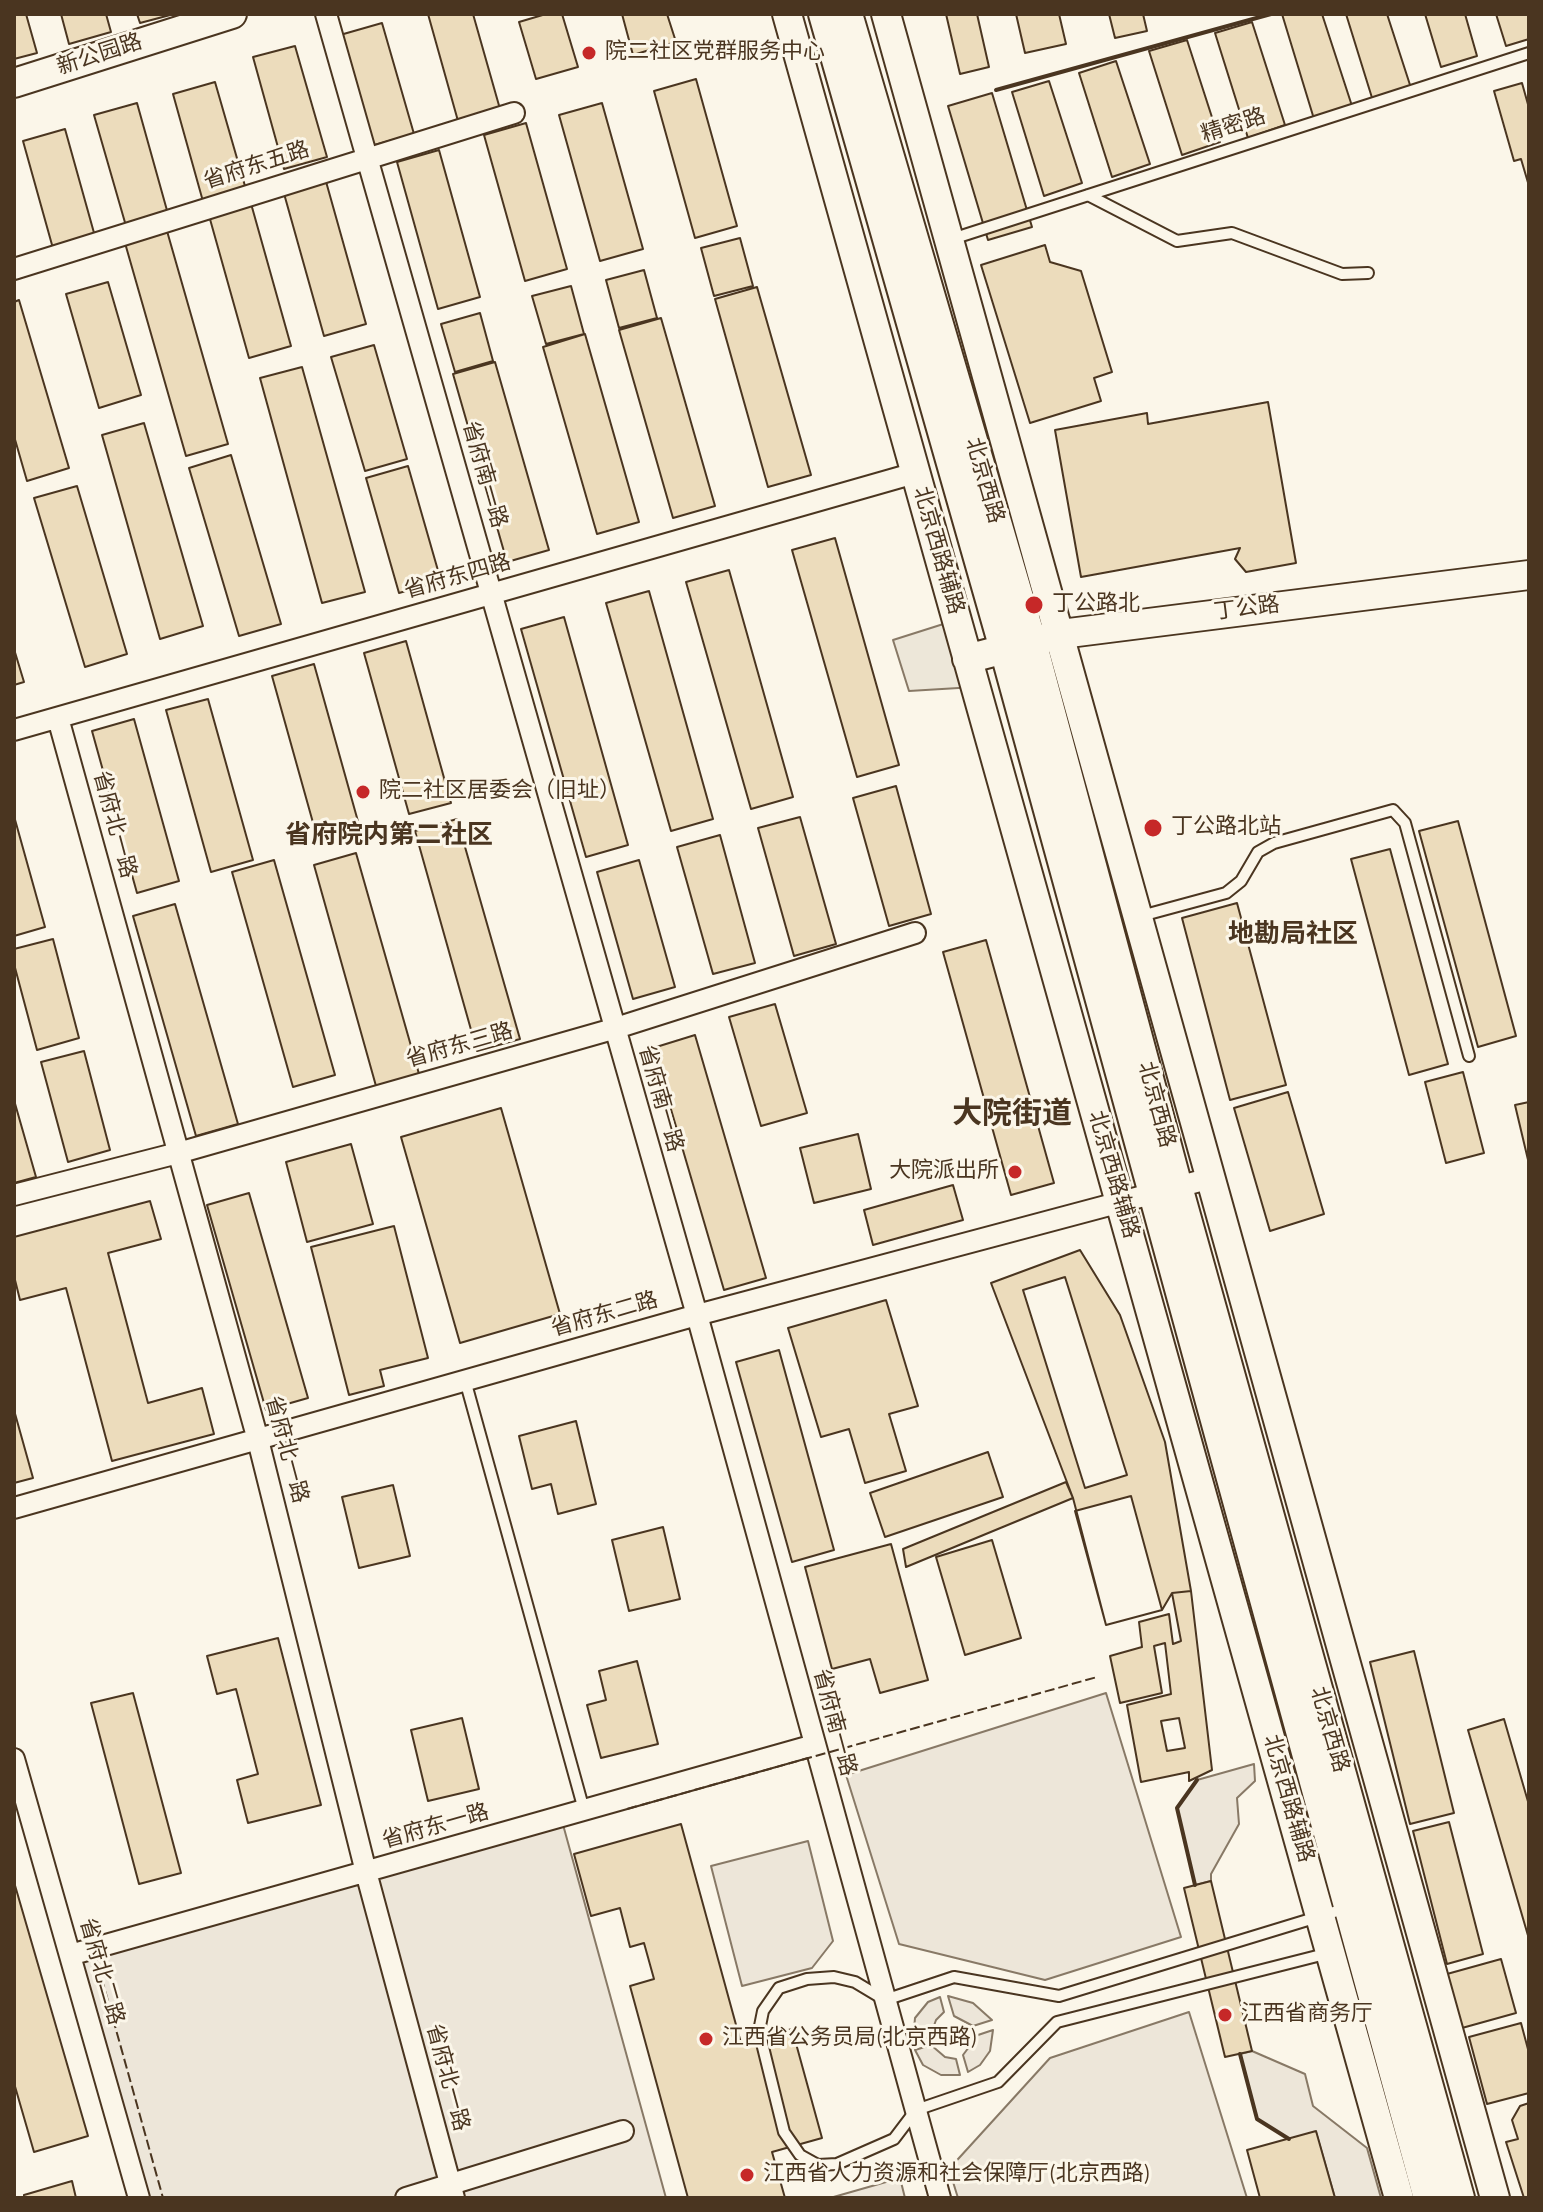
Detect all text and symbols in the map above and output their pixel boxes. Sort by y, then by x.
street label: 新公园路 [54,30,146,82]
place label: 院二社区党群服务中心 [605,40,825,66]
marker: 院二社区党群服务中心 [580,44,598,62]
street label: 精密路 [1199,104,1269,150]
street label: 省府东五路 [201,137,313,197]
street label: 省府南一路 [455,418,511,532]
street label: 北京西路 [958,435,1008,527]
street label: 北京西路辅路 [906,484,968,618]
street label: 省府东四路 [401,550,515,606]
place label: 丁公路北 [1052,592,1140,618]
street label: 丁公路 [1213,593,1281,627]
marker: 丁公路北 [1023,594,1045,616]
street label: 省府北一路 [86,768,140,882]
place label: 院二社区居委会（旧址） [379,779,621,805]
marker: 院二社区居委会（旧址） [354,783,372,801]
place label: 丁公路北站 [1171,815,1281,841]
marker: 丁公路北站 [1142,817,1164,839]
district label: 省府院内第二社区 [285,821,493,853]
district label: 地勘局社区 [1228,920,1358,952]
street label: 省府东三路 [403,1019,517,1075]
street label: 省府南一路 [631,1042,687,1156]
street label: 北京西路 [1131,1059,1179,1151]
district label: 大院街道 [952,1098,1072,1134]
street label: 北京西路辅路 [1081,1108,1143,1242]
place label: 大院派出所 [889,1159,999,1185]
marker: 大院派出所 [1006,1163,1024,1181]
street label: 省府东二路 [548,1288,662,1344]
street label: 省府北一路 [258,1393,312,1507]
street label: 省府南一路 [806,1666,860,1780]
street label: 北京西路 [1303,1684,1353,1776]
street label: 北京西路辅路 [1256,1732,1318,1866]
street label: 省府东一路 [379,1800,493,1856]
street label: 省府北二路 [72,1915,128,2029]
place label: 江西省商务厅 [1241,2002,1373,2028]
marker: 江西省商务厅 [1216,2006,1234,2024]
street label: 省府北一路 [419,2021,473,2135]
place label: 江西省公务员局(北京西路) [722,2026,977,2052]
marker: 江西省公务员局(北京西路) [697,2030,715,2048]
place label: 江西省人力资源和社会保障厅(北京西路) [763,2162,1150,2188]
marker: 江西省人力资源和社会保障厅(北京西路) [738,2166,756,2184]

